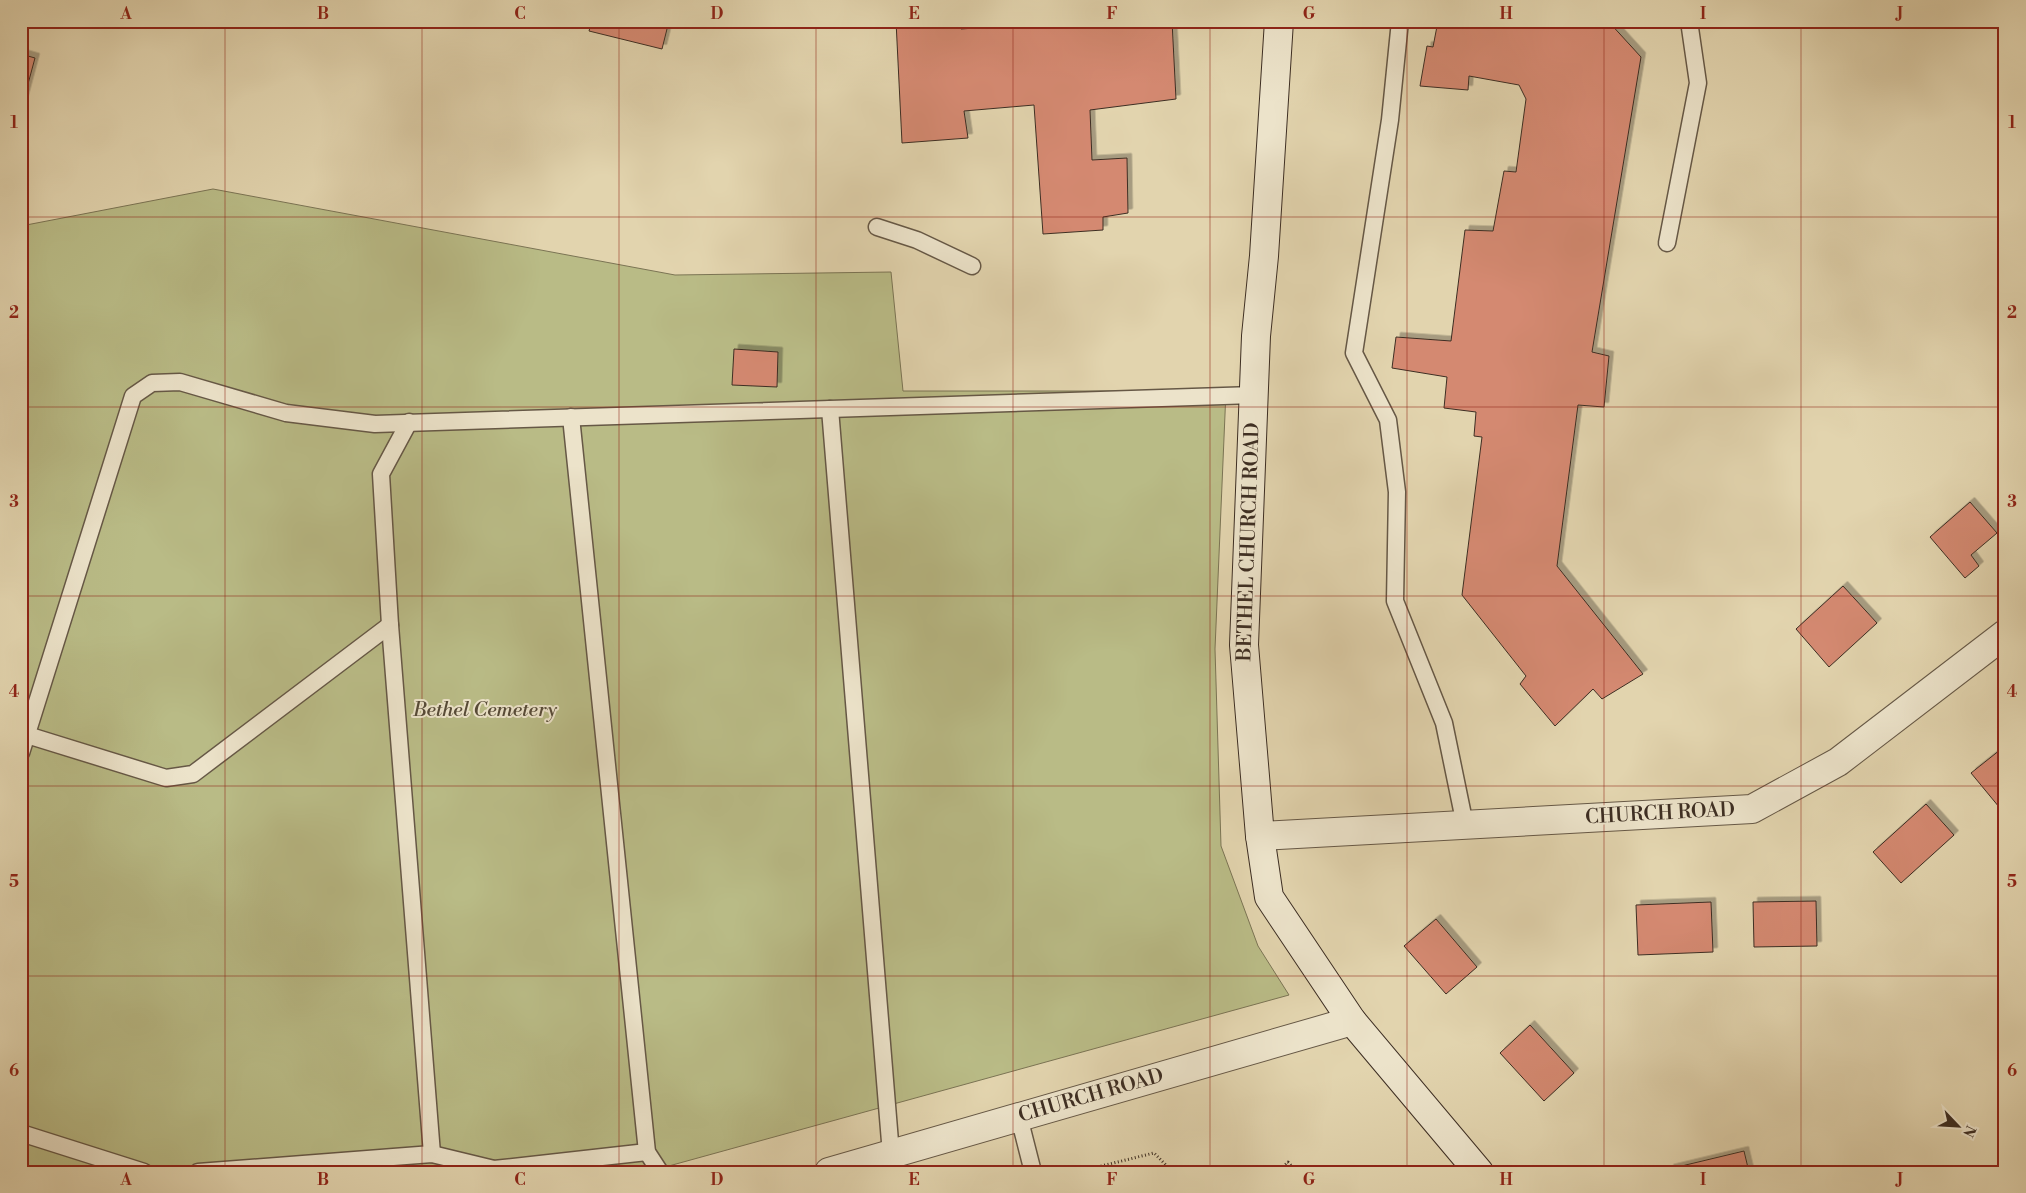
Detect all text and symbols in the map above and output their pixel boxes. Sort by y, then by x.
text: A [119,4,132,24]
text: B [317,4,329,24]
text: C [514,4,526,24]
text: D [711,4,724,24]
text: E [908,4,920,24]
text: F [1106,4,1118,24]
text: G [1303,4,1316,24]
text: H [1499,4,1513,24]
text: I [1700,4,1706,24]
text: J [1895,4,1903,24]
text: 1 [10,113,18,133]
text: 1 [2008,113,2016,133]
text: 2 [9,303,19,323]
text: 2 [2007,303,2017,323]
street label: BETHEL CHURCH ROAD [1232,422,1266,663]
text: 3 [9,492,19,512]
text: 3 [2007,492,2017,512]
text: 4 [9,682,20,702]
text: 4 [2007,682,2018,702]
park label: Bethel Cemetery [412,698,558,723]
street label: CHURCH ROAD [1584,798,1736,830]
text: 5 [9,872,19,892]
text: 5 [2007,872,2017,892]
text: 6 [9,1061,19,1081]
text: 6 [2007,1061,2017,1081]
street label: CHURCH ROAD [1015,1063,1167,1129]
north arrow [1934,1100,1984,1150]
text: N [1958,1122,1979,1140]
text: A [119,1170,132,1190]
text: B [317,1170,329,1190]
text: C [514,1170,526,1190]
text: D [711,1170,724,1190]
text: E [908,1170,920,1190]
text: F [1106,1170,1118,1190]
text: G [1303,1170,1316,1190]
text: H [1499,1170,1513,1190]
text: I [1700,1170,1706,1190]
text: J [1895,1170,1903,1190]

